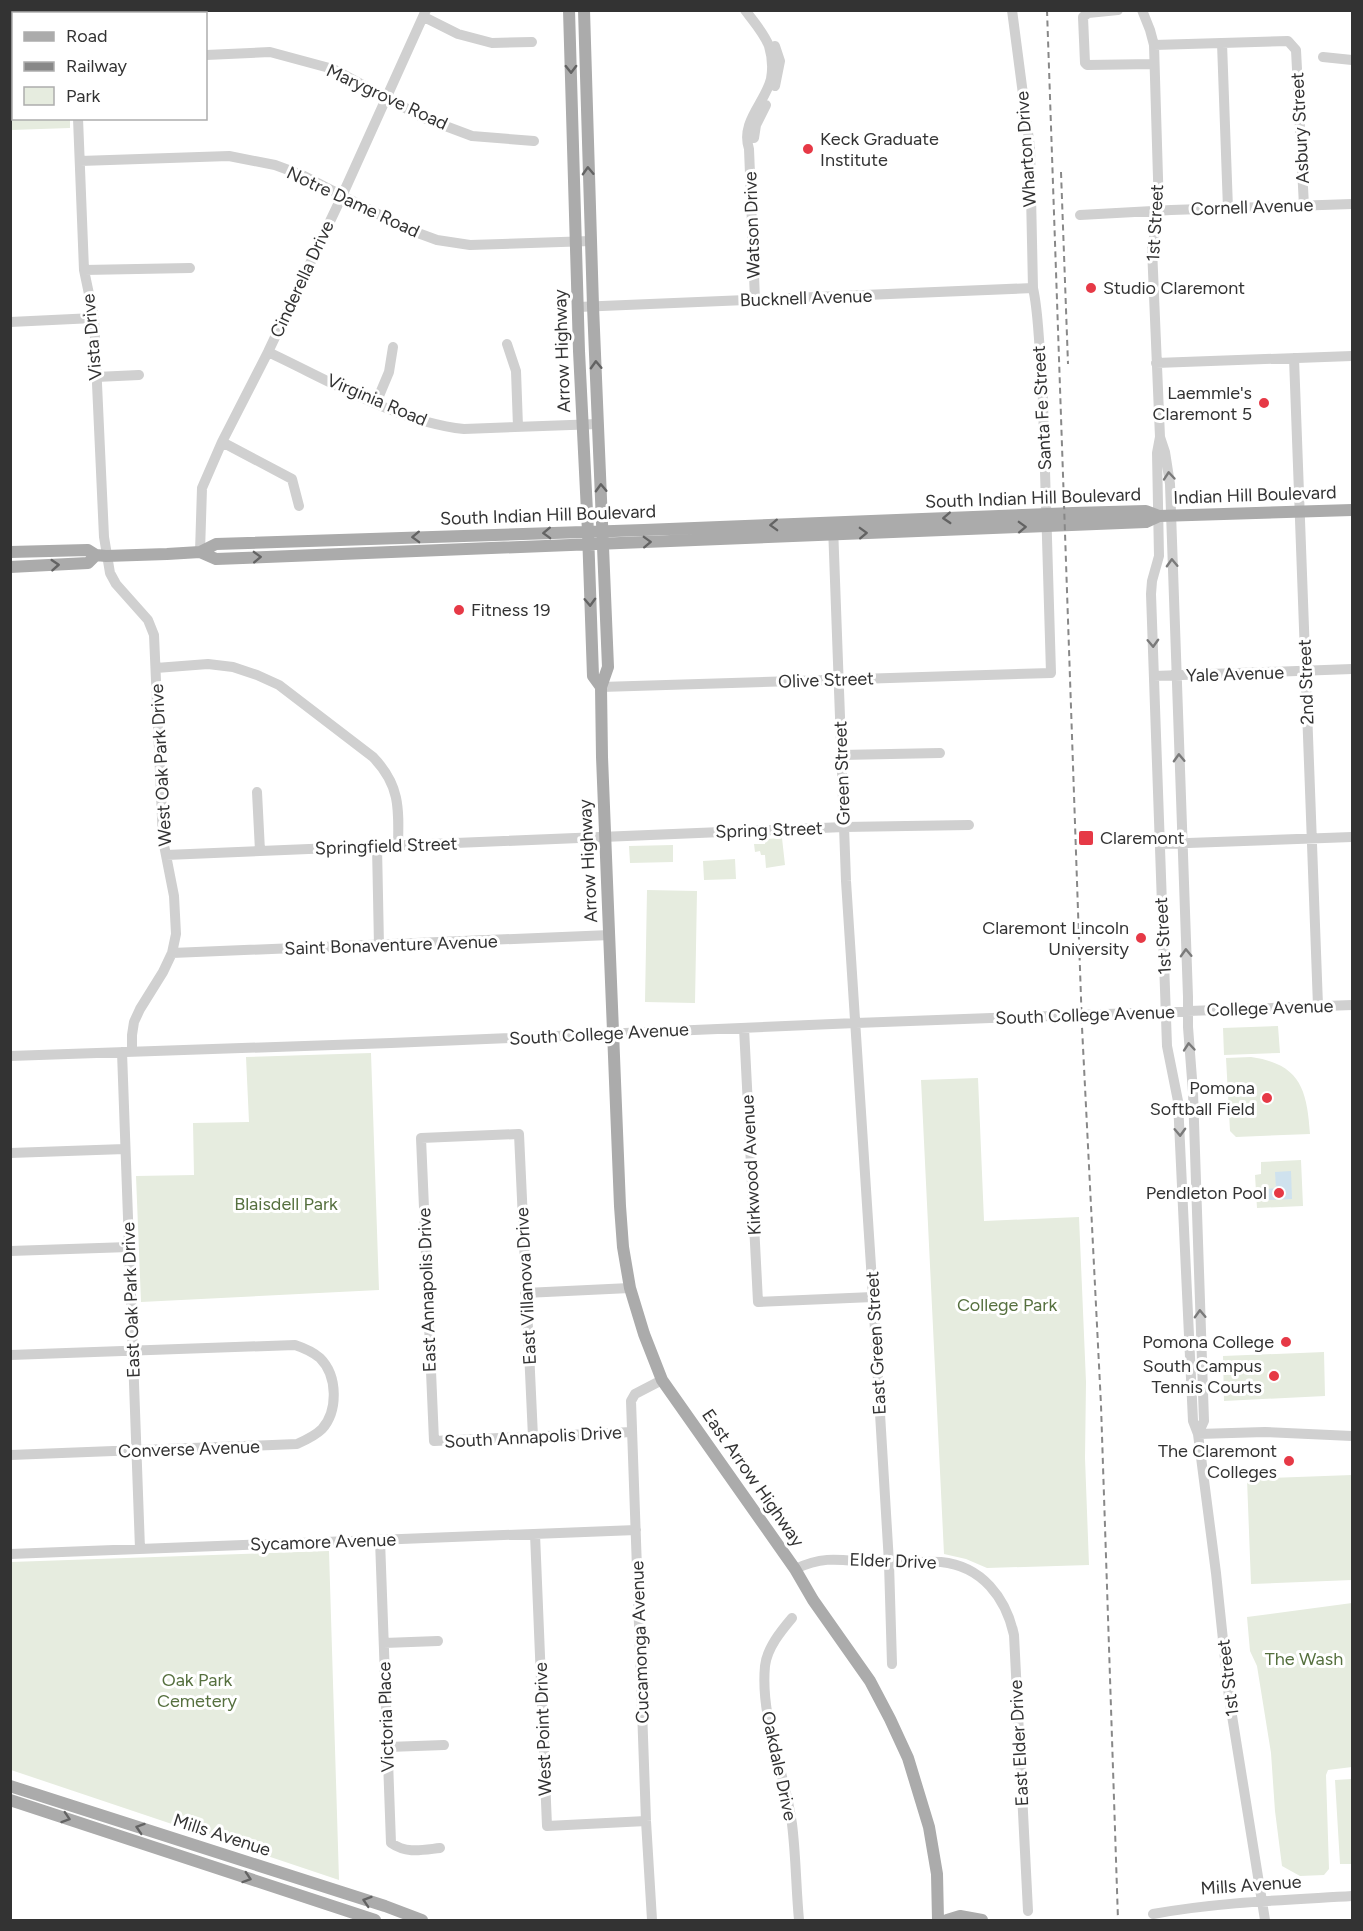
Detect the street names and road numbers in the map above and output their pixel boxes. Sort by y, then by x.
street label: Marygrove Road [323,59,451,135]
street label: Asbury Street [1286,72,1314,184]
street label: Wharton Drive [1011,90,1041,208]
street label: Notre Dame Road [283,162,423,242]
street label: Watson Drive [739,171,765,279]
street label: 1st Street [1142,184,1168,262]
street label: Cornell Avenue [1190,194,1314,220]
street label: Cinderella Drive [265,217,339,341]
street label: Bucknell Avenue [739,285,873,311]
street label: Arrow Highway [549,288,575,413]
street label: Vista Drive [77,293,107,381]
street label: Santa Fe Street [1028,345,1056,471]
street label: Virginia Road [324,369,430,431]
street label: Indian Hill Boulevard [1173,481,1337,509]
street label: South Indian Hill Boulevard [925,483,1141,513]
street label: South Indian Hill Boulevard [440,500,656,530]
street label: 2nd Street [1294,639,1318,725]
street label: Yale Avenue [1186,661,1285,687]
street label: Olive Street [778,667,875,693]
street label: West Oak Park Drive [146,683,176,847]
street label: Green Street [829,720,855,826]
street label: Arrow Highway [574,798,602,923]
street label: Spring Street [715,817,823,843]
street label: Springfield Street [314,833,458,859]
street label: 1st Street [1150,897,1176,975]
street label: Saint Bonaventure Avenue [284,930,498,960]
street label: College Avenue [1206,995,1334,1021]
street label: South College Avenue [995,1001,1175,1029]
street label: South College Avenue [509,1018,689,1050]
street label: Kirkwood Avenue [736,1094,766,1236]
street label: East Villanova Drive [511,1206,541,1365]
street label: East Annapolis Drive [413,1207,441,1373]
street label: East Oak Park Drive [117,1221,145,1378]
street label: East Green Street [861,1270,891,1415]
street label: East Arrow Highway [697,1405,809,1552]
street label: South Annapolis Drive [444,1421,623,1453]
street label: Converse Avenue [118,1436,260,1462]
street label: Sycamore Avenue [250,1528,397,1556]
street label: Elder Drive [849,1548,937,1574]
street label: Cucamonga Avenue [626,1560,654,1724]
street label: 1st Street [1212,1638,1244,1718]
street label: Victoria Place [373,1661,399,1773]
street label: West Point Drive [530,1662,556,1796]
street label: East Elder Drive [1005,1679,1033,1807]
street label: Oakdale Drive [757,1709,801,1823]
street label: Mills Avenue [171,1809,274,1861]
street label: Mills Avenue [1200,1870,1302,1899]

